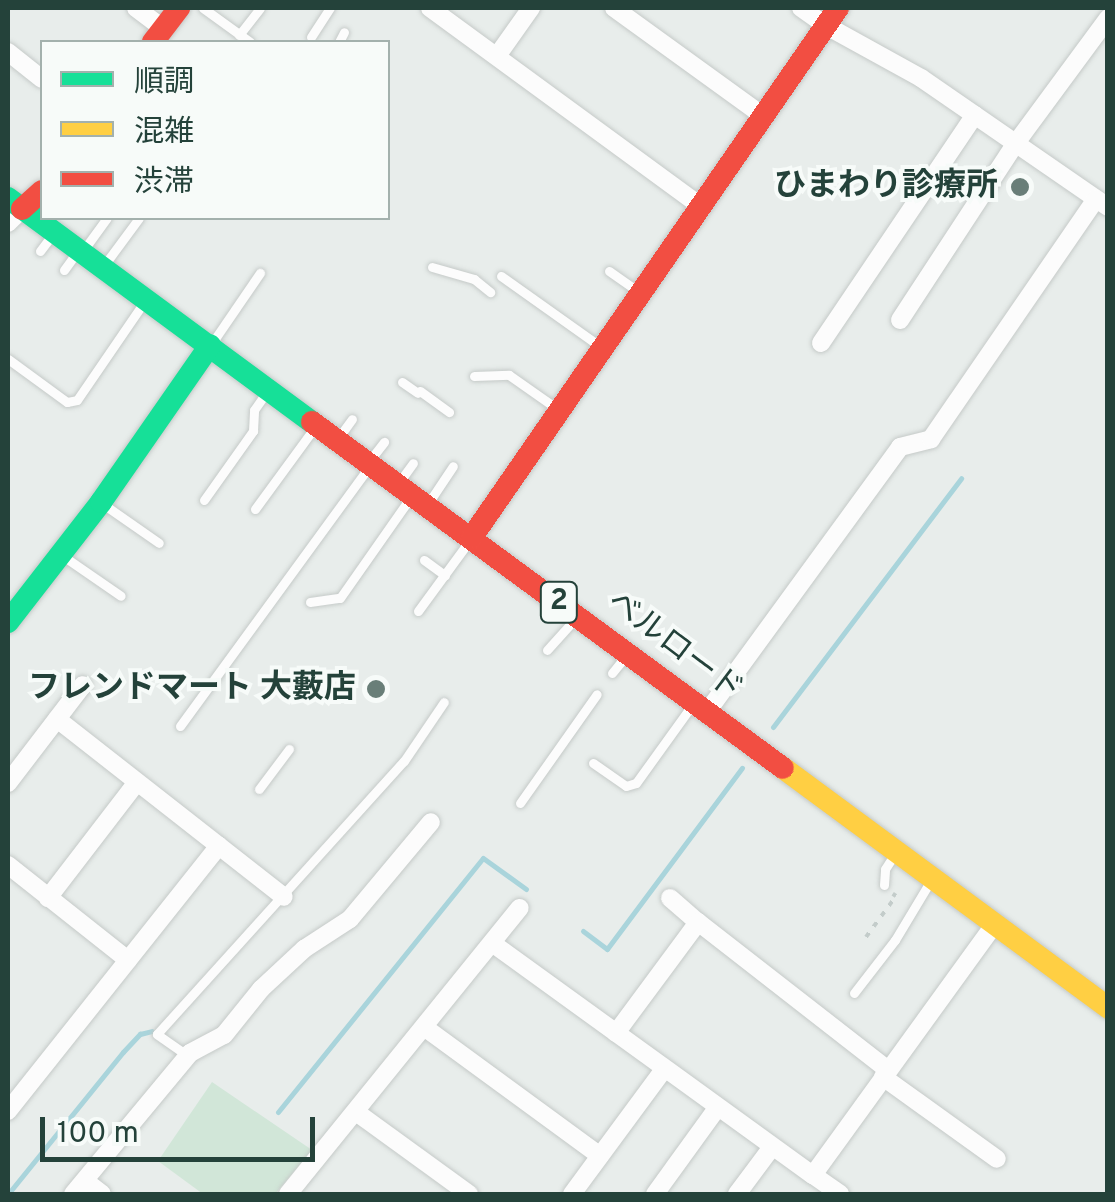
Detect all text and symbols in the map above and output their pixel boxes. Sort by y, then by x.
legend [40,40,390,220]
text: 順調 [134,65,194,102]
text: 混雑 [134,115,194,152]
text: 渋滞 [134,165,194,202]
place label: ひまわり診療所 [774,168,998,206]
marker: ひまわり診療所 [1007,174,1033,200]
road number: 2 [539,577,579,627]
street label: ベルロード [599,584,749,710]
place label: フレンドマート 大藪店 [28,670,356,708]
marker: フレンドマート 大藪店 [365,678,387,700]
scale bar [45,1097,320,1159]
text: 100 m [57,1116,139,1153]

